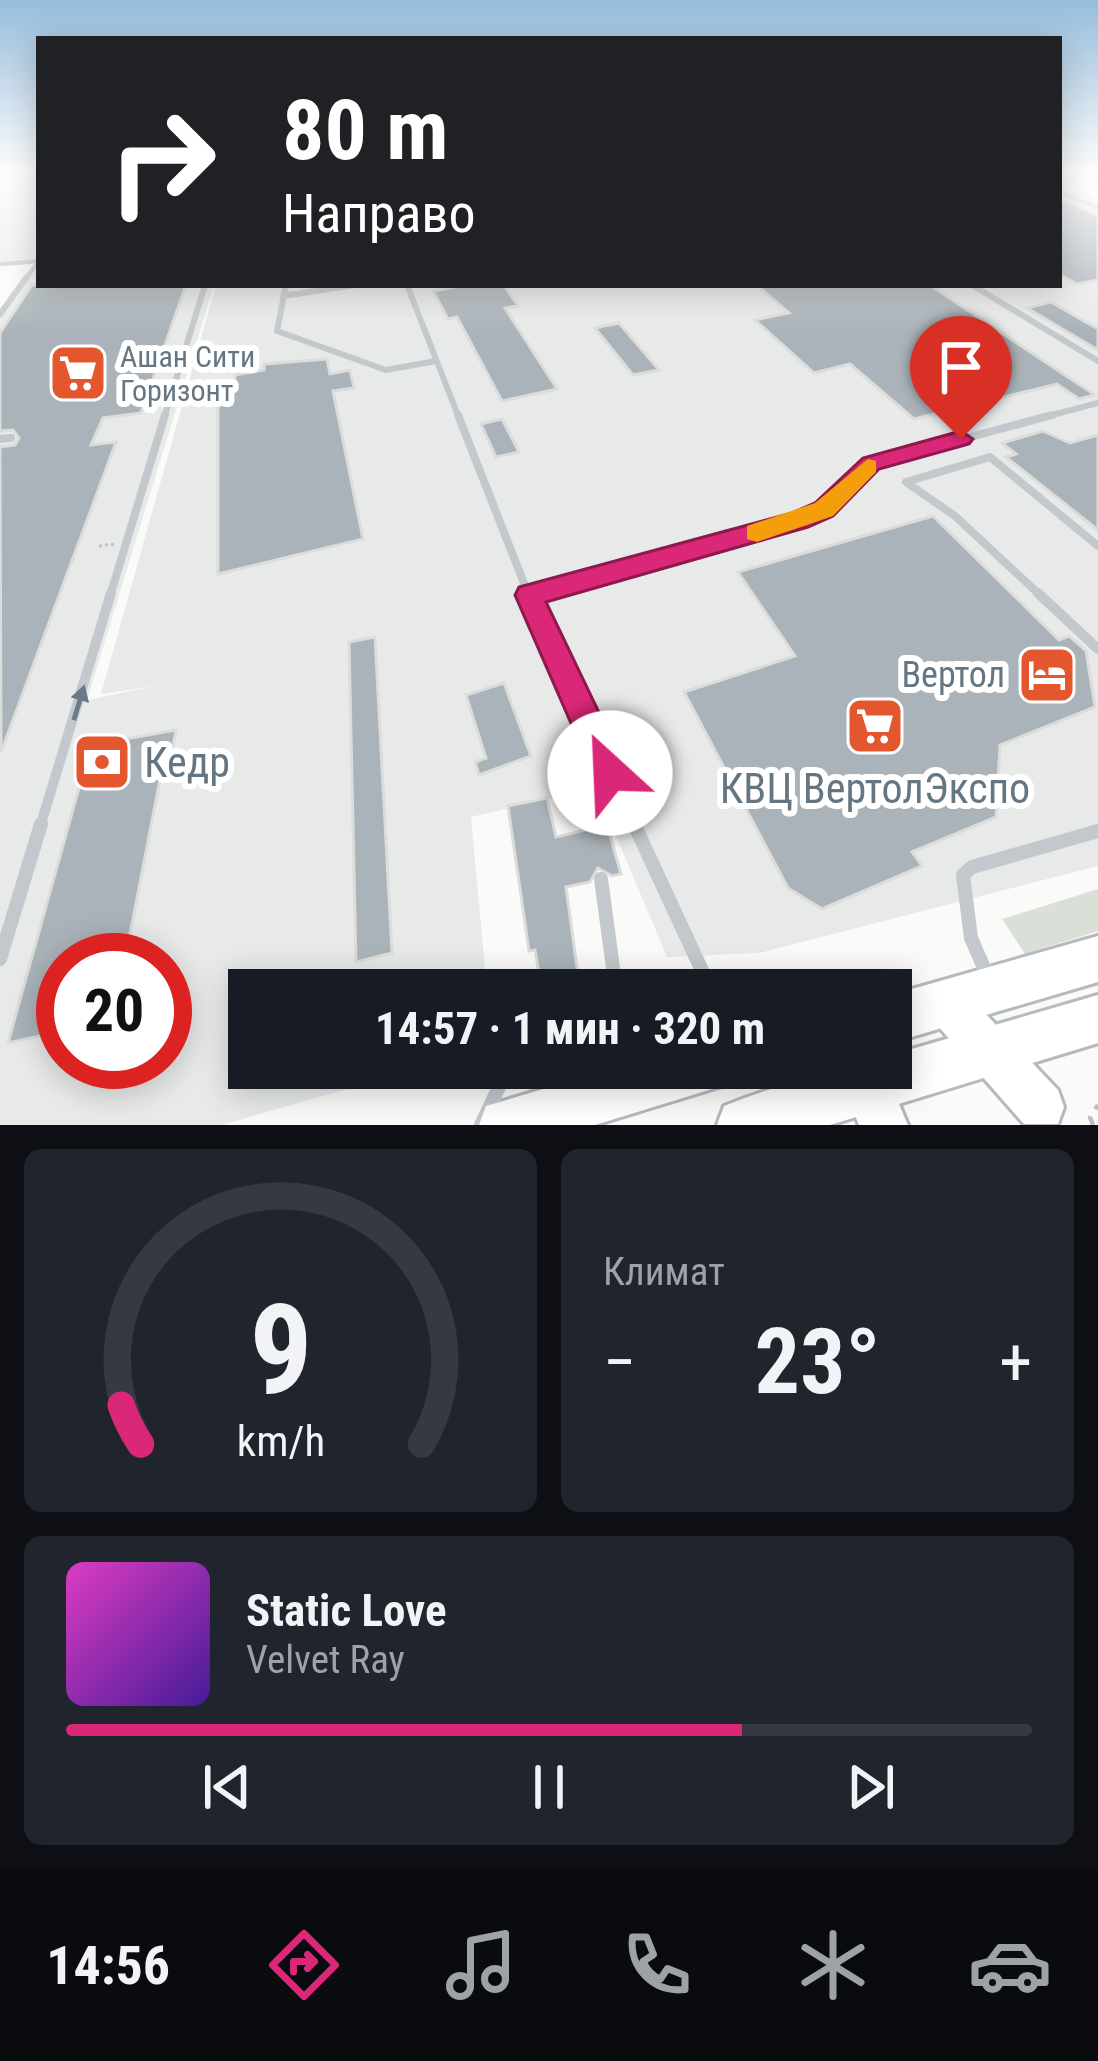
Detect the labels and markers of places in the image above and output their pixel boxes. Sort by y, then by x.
pin [910,316,1012,439]
place label: Ашан Сити Горизонт [120,339,255,408]
supermarket icon: Ашан Сити Горизонт [47,342,109,404]
hotel icon: Вертол [1016,644,1078,706]
place label: Вертол [901,654,1005,696]
supermarket icon: КВЦ ВертолЭкспо [844,695,906,757]
bank icon: Кедр [71,731,133,793]
place label: Кедр [144,738,230,787]
place label: КВЦ ВертолЭкспо [720,764,1030,813]

